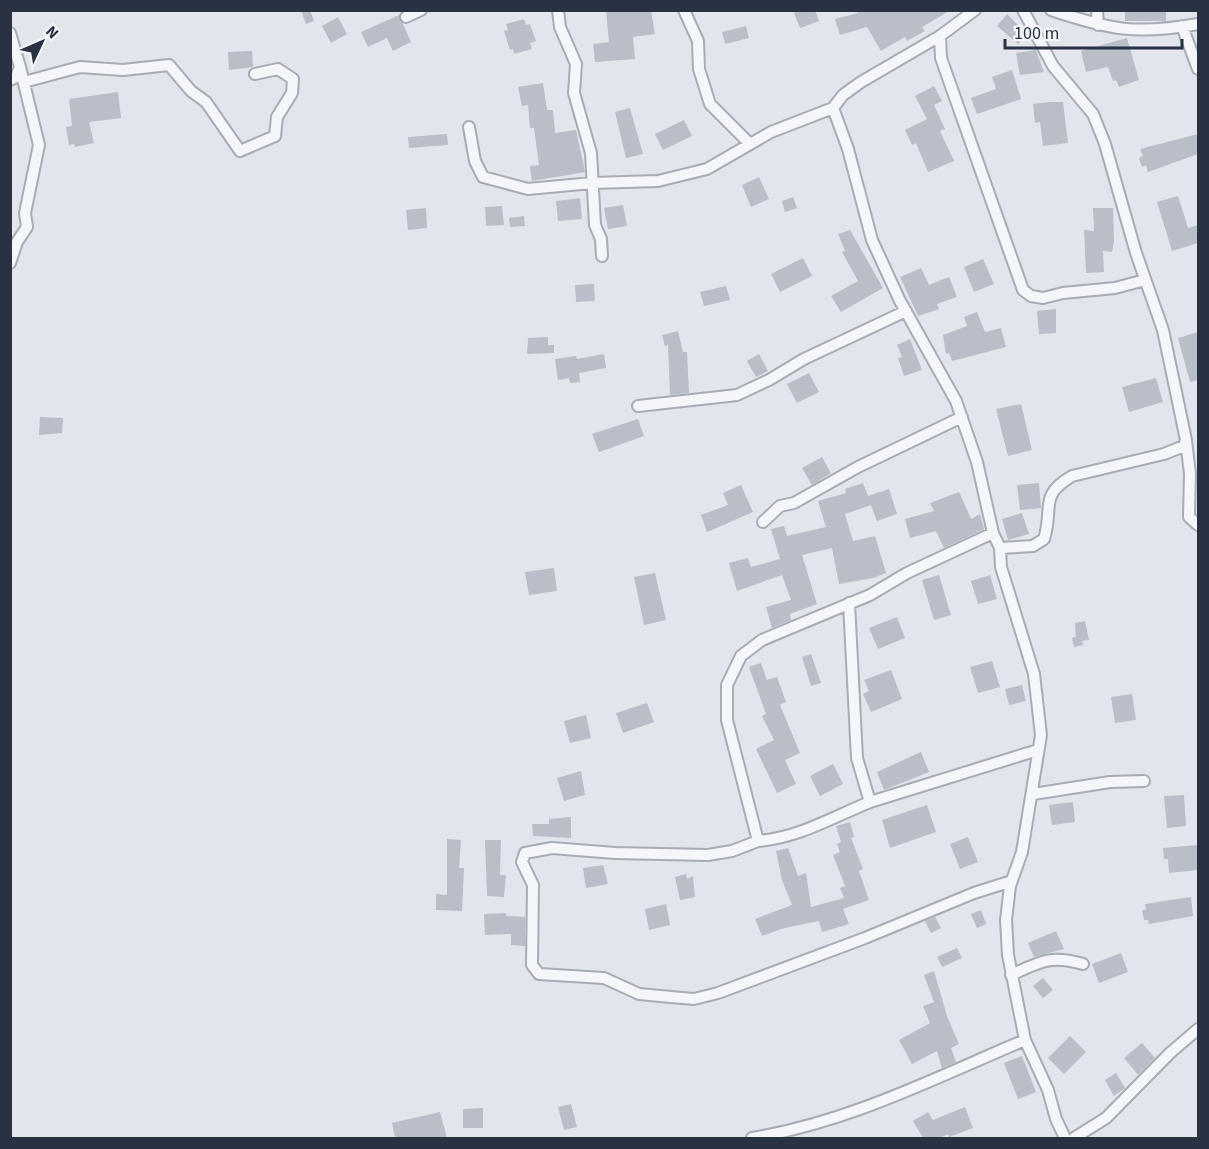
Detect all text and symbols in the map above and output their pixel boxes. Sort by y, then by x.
north arrow [12,12,72,72]
scale bar [1005,12,1182,50]
text: N [40,21,64,44]
text: 100 m [1014,21,1059,46]

